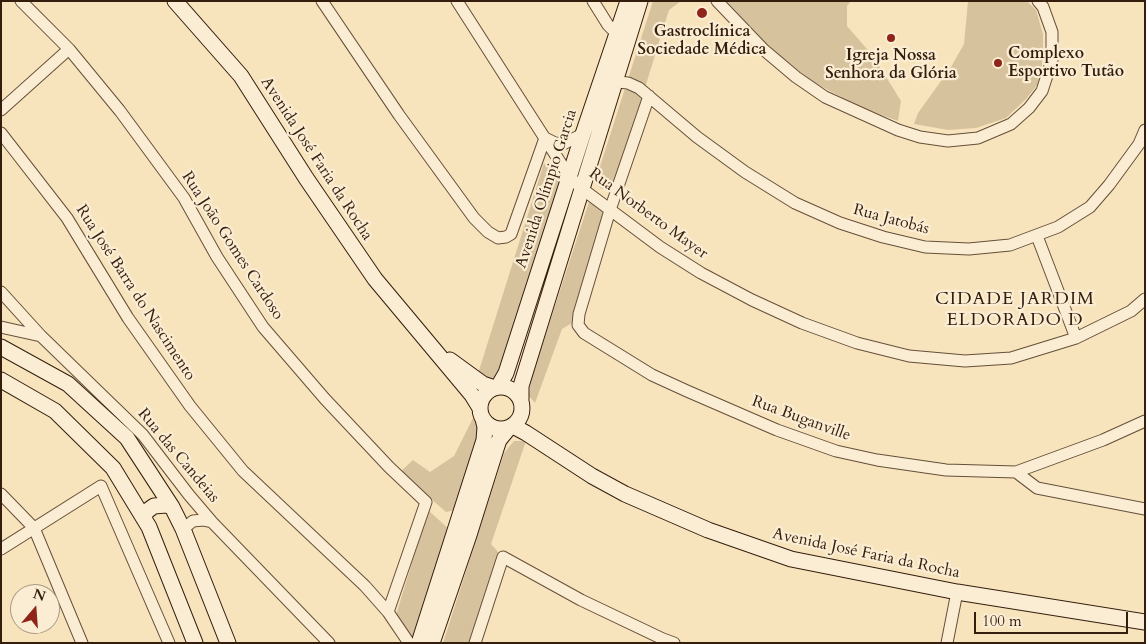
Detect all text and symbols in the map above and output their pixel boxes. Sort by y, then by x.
marker: Gastroclínica Sociedade Médica [695,6,709,20]
place label: Gastroclínica Sociedade Médica [637,22,767,60]
marker: Igreja Nossa Senhora da Glória [885,32,897,44]
place label: Complexo Esportivo Tutão [1008,44,1124,82]
place label: Igreja Nossa Senhora da Glória [825,46,957,84]
marker: Complexo Esportivo Tutão [992,57,1004,69]
street label: Avenida José Faria da Rocha [256,74,376,244]
street label: Avenida Olímpio Garcia [512,107,582,271]
street label: Rua Norberto Mayer [585,164,711,264]
street label: Rua João Gomes Cardoso [177,168,287,324]
street label: Rua Jatobás [851,201,931,239]
street label: Rua José Barra do Nascimento [71,202,199,384]
district label: CIDADE JARDIM ELDORADO D [933,289,1097,332]
street label: Rua Buganville [749,392,853,446]
street label: Rua das Candeias [133,405,223,507]
street label: Avenida José Faria da Rocha [771,525,961,583]
north arrow [10,584,60,634]
text: N [31,584,48,606]
scale bar [976,602,1130,634]
text: 100 m [982,611,1022,631]

